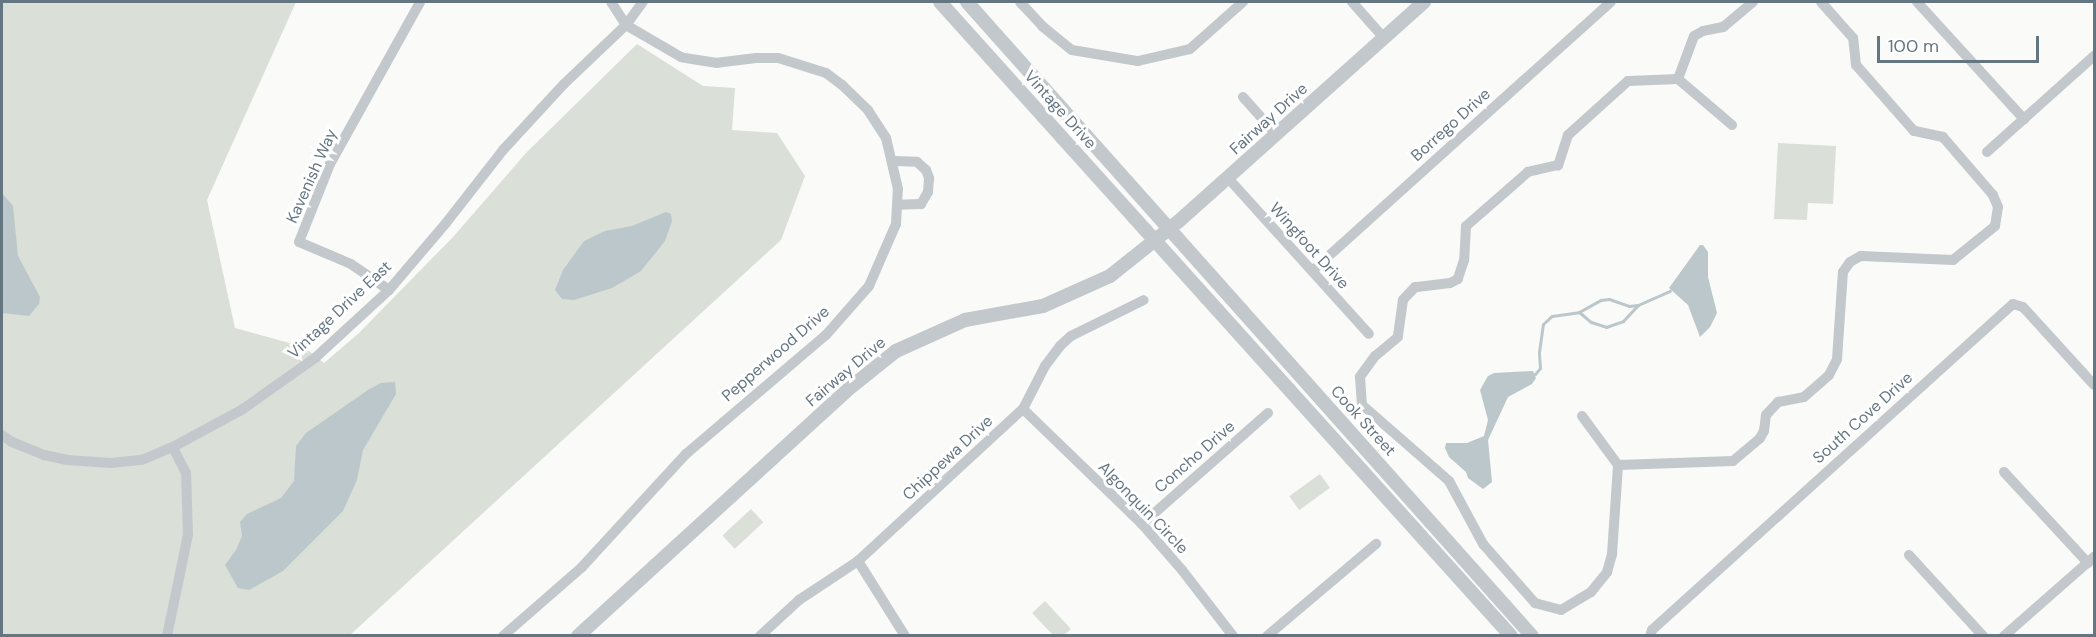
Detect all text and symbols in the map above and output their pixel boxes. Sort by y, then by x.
scale bar [1880,24,2042,62]
text: 100 m [1888,34,1939,58]
street label: Vintage Drive [1020,67,1100,153]
street label: Fairway Drive [1226,79,1312,159]
street label: Borrego Drive [1407,84,1495,166]
street label: Kavenish Way [283,126,341,226]
street label: Wingfoot Drive [1265,199,1353,293]
street label: Vintage Drive East [284,257,396,363]
street label: Pepperwood Drive [718,302,834,406]
street label: Fairway Drive [802,333,890,411]
street label: South Cove Drive [1809,368,1917,468]
street label: Cook Street [1326,382,1400,460]
street label: Chippewa Drive [899,411,997,505]
street label: Concho Drive [1151,417,1239,497]
street label: Algonquin Circle [1094,458,1192,558]

